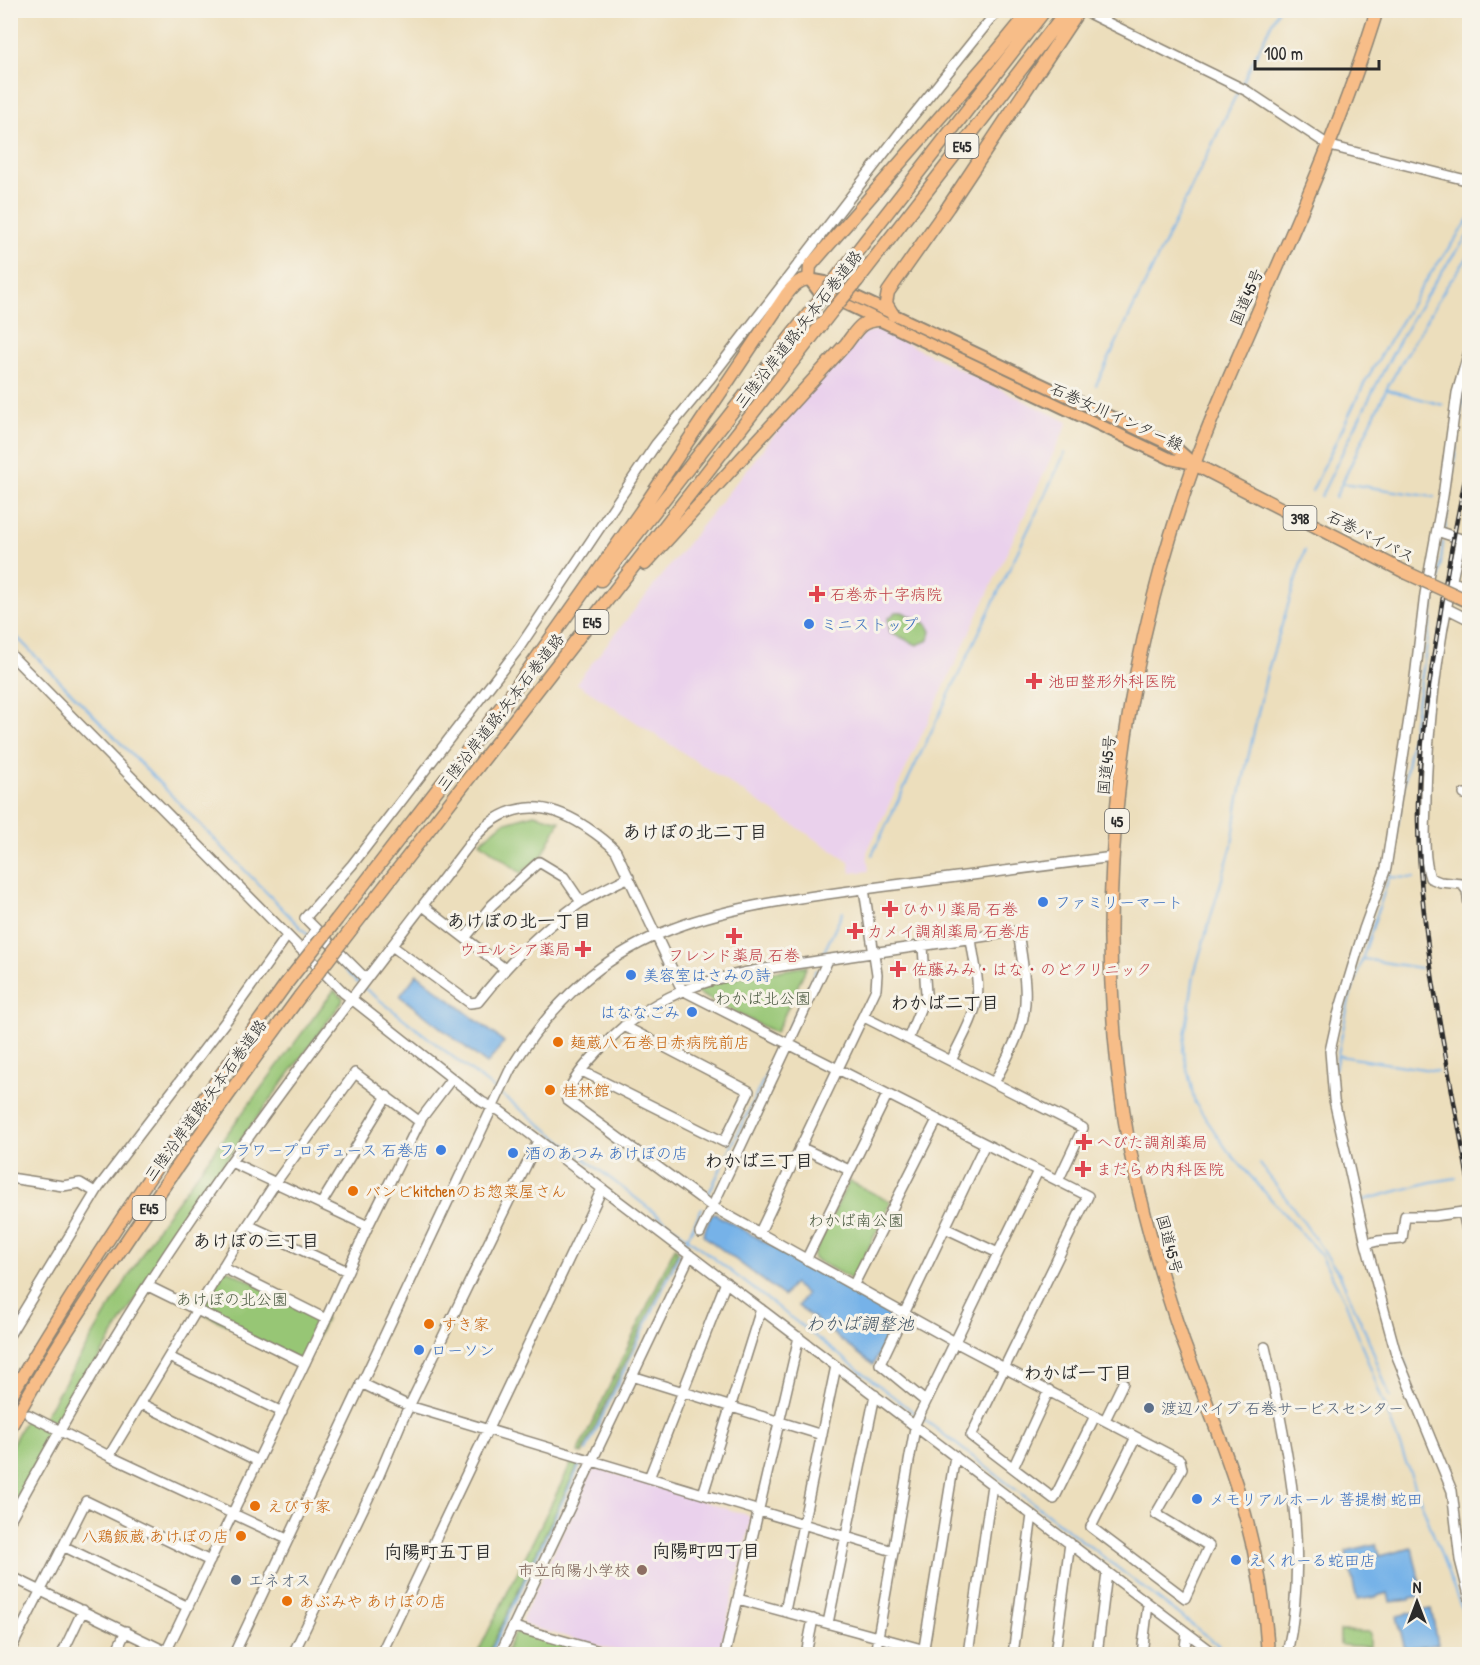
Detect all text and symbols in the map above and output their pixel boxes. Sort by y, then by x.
scale bar [1255,33,1380,71]
text: 100 m [1264,41,1303,66]
road number: E45 [946,134,978,158]
street label: 三陸沿岸道路;矢本石巻道路 [729,245,867,413]
street label: 国道45号 [1224,265,1268,329]
street label: 石巻女川インター線 [1047,377,1187,455]
street label: 石巻バイパス [1323,504,1419,568]
road number: 398 [1284,506,1316,530]
place label: 石巻赤十字病院 [830,583,942,605]
marker: 石巻赤十字病院 [808,585,826,603]
road number: E45 [576,610,608,634]
place label: ミニストップ [821,613,919,635]
marker: ミニストップ [802,617,816,631]
street label: 三陸沿岸道路;矢本石巻道路 [431,628,569,796]
place label: 池田整形外科医院 [1048,670,1176,692]
marker: 池田整形外科医院 [1025,672,1043,690]
street label: 国道45号 [1092,734,1120,796]
road number: 45 [1105,809,1129,833]
district label: あけぼの北二丁目 [623,819,767,844]
place label: ファミリーマート [1055,891,1183,913]
marker: ファミリーマート [1036,895,1050,909]
place label: ひかり薬局 石巻 [902,898,1018,920]
marker: ひかり薬局 石巻 [883,902,897,916]
district label: あけぼの北一丁目 [447,908,591,933]
place label: カメイ調剤薬局 石巻店 [867,920,1031,942]
marker: カメイ調剤薬局 石巻店 [848,924,862,938]
marker: フレンド薬局 石巻 [727,929,741,943]
place label: ウエルシア薬局 [459,938,571,960]
marker: ウエルシア薬局 [576,942,590,956]
place label: フレンド薬局 石巻 [668,944,800,966]
place label: 佐藤みみ・はな・のどクリニック [912,958,1152,980]
marker: 佐藤みみ・はな・のどクリニック [889,960,907,978]
place label: 美容室はさみの詩 [643,964,771,986]
marker: 美容室はさみの詩 [624,968,638,982]
park label: わかば北公園 [715,987,811,1009]
district label: わかば二丁目 [891,990,999,1015]
place label: はななごみ [600,1001,680,1023]
marker: はななごみ [685,1005,699,1019]
street label: 三陸沿岸道路;矢本石巻道路 [139,1014,271,1186]
place label: 麺蔵八 石巻日赤病院前店 [570,1031,750,1053]
marker: 麺蔵八 石巻日赤病院前店 [551,1035,565,1049]
place label: 桂林館 [562,1079,610,1101]
marker: 桂林館 [543,1083,557,1097]
place label: へびた調剤薬局 [1096,1131,1208,1153]
marker: へびた調剤薬局 [1077,1135,1091,1149]
place label: フラワープロデュース 石巻店 [219,1139,429,1161]
place label: 酒のあつみ あけぼの店 [525,1142,688,1164]
marker: フラワープロデュース 石巻店 [434,1143,448,1157]
marker: 酒のあつみ あけぼの店 [506,1146,520,1160]
district label: わかば三丁目 [705,1148,813,1173]
place label: まだらめ内科医院 [1096,1158,1224,1180]
marker: まだらめ内科医院 [1074,1160,1092,1178]
place label: バンビkitchenのお惣菜屋さん [365,1180,567,1202]
marker: バンビkitchenのお惣菜屋さん [346,1184,360,1198]
road number: E45 [132,1196,166,1220]
park label: わかば南公園 [808,1209,904,1231]
street label: 国道45号 [1152,1212,1188,1276]
district label: あけぼの三丁目 [193,1228,319,1253]
park label: あけぼの北公園 [176,1288,288,1310]
water label: わかば調整池 [806,1311,915,1336]
place label: すき家 [441,1313,489,1335]
marker: すき家 [422,1317,436,1331]
place label: ローソン [431,1339,495,1361]
marker: ローソン [412,1343,426,1357]
district label: わかば一丁目 [1024,1360,1132,1385]
place label: 渡辺パイプ 石巻サービスセンター [1161,1397,1404,1419]
marker: 渡辺パイプ 石巻サービスセンター [1142,1401,1156,1415]
place label: メモリアルホール 菩提樹 蛇田 [1209,1488,1422,1510]
marker: メモリアルホール 菩提樹 蛇田 [1190,1492,1204,1506]
place label: えびす家 [267,1495,331,1517]
marker: えびす家 [248,1499,262,1513]
place label: 八鶏飯蔵 あけぼの店 [81,1525,229,1547]
marker: 八鶏飯蔵 あけぼの店 [234,1529,248,1543]
district label: 向陽町四丁目 [652,1538,760,1563]
district label: 向陽町五丁目 [384,1539,492,1564]
place label: えくれーる蛇田店 [1248,1549,1376,1571]
marker: えくれーる蛇田店 [1229,1553,1243,1567]
place label: 市立向陽小学校 [518,1559,630,1581]
marker: 市立向陽小学校 [635,1563,649,1577]
place label: エネオス [248,1569,311,1591]
north arrow [1387,1572,1447,1632]
marker: エネオス [229,1573,243,1587]
text: N [1413,1576,1422,1598]
place label: あぶみや あけぼの店 [299,1590,446,1612]
marker: あぶみや あけぼの店 [280,1594,294,1608]

